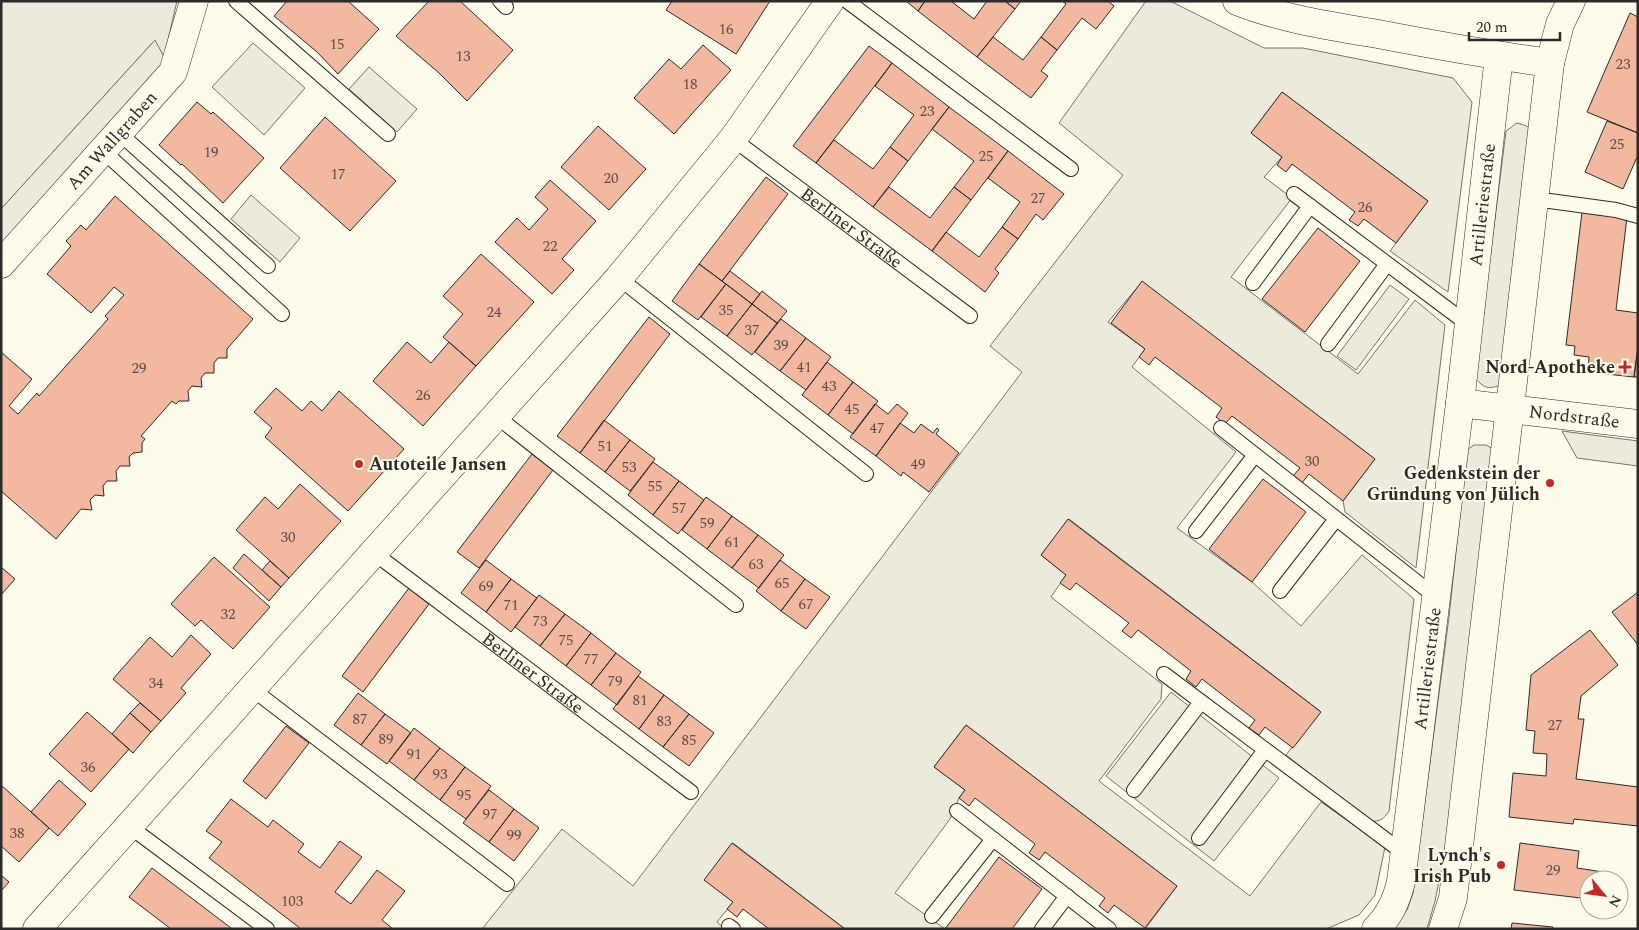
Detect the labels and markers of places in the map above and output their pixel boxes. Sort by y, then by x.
place label: Nord-Apotheke [1485,354,1615,381]
marker: Nord-Apotheke [1619,361,1631,373]
place label: Autoteile Jansen [369,451,507,478]
marker: Autoteile Jansen [353,458,365,470]
place label: Gedenkstein der Gründung von Jülich [1367,460,1540,508]
marker: Gedenkstein der Gründung von Jülich [1544,477,1556,489]
place label: Lynch's Irish Pub [1413,842,1491,890]
marker: Lynch's Irish Pub [1495,859,1507,871]

